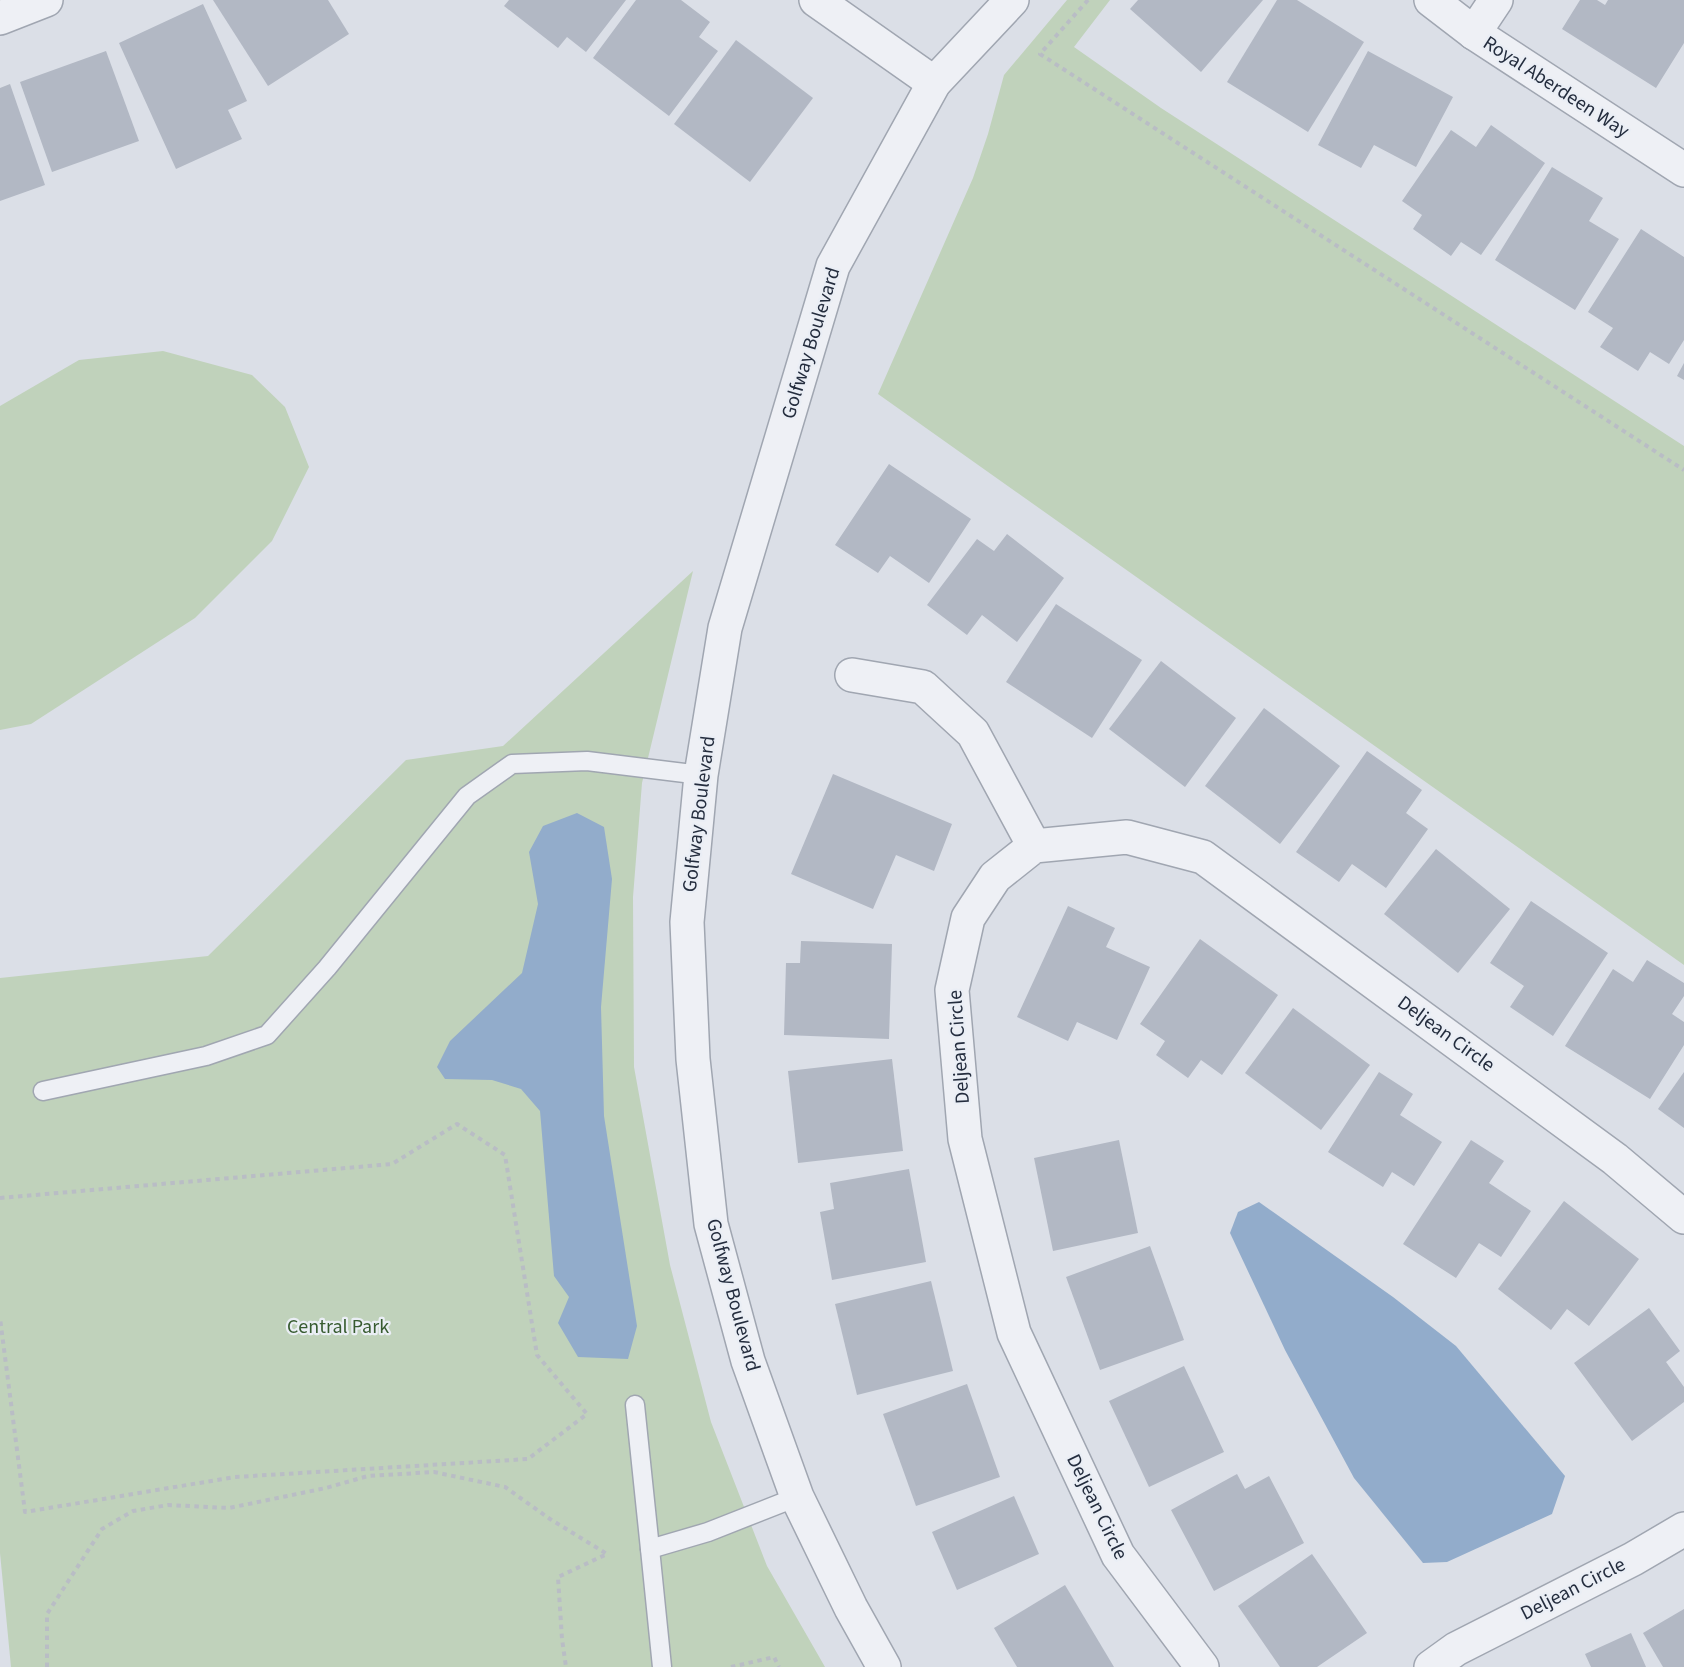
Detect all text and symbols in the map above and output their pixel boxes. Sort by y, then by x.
street label: Royal Aberdeen Way [1477,29,1635,145]
street label: Golfway Boulevard [775,264,847,422]
street label: Golfway Boulevard [676,734,722,894]
street label: Deljean Circle [941,989,977,1105]
street label: Deljean Circle [1392,989,1501,1079]
street label: Golfway Boulevard [699,1215,767,1375]
park label: Central Park [287,1313,389,1341]
street label: Deljean Circle [1059,1449,1135,1565]
street label: Deljean Circle [1516,1551,1630,1627]

